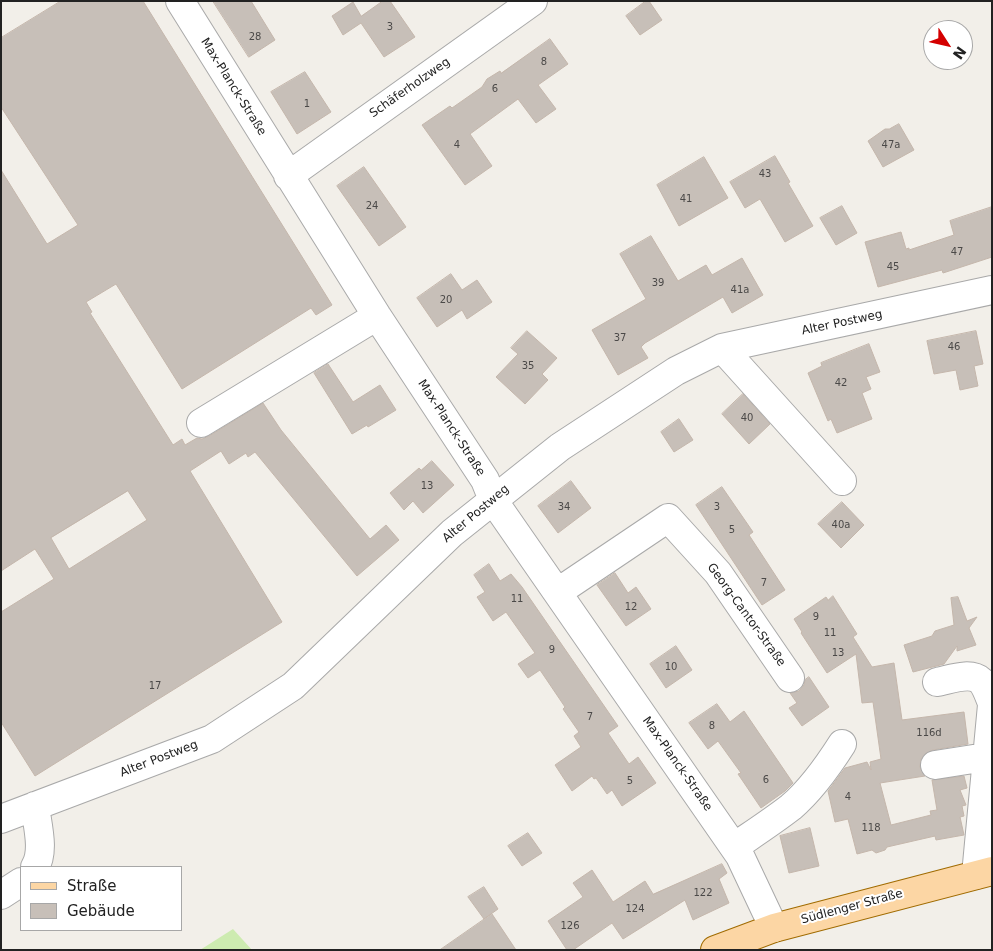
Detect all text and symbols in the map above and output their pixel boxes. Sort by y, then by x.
north arrow [923,20,973,70]
house number: 3 [387,21,393,33]
house number: 28 [249,31,261,43]
street label: Max-Planck-Straße [197,36,269,138]
text: N [950,44,969,62]
street label: Schäferholzweg [367,55,453,121]
house number: 8 [541,56,547,68]
house number: 6 [492,83,498,95]
house number: 1 [304,98,310,110]
house number: 4 [454,139,460,151]
house number: 47a [882,139,900,151]
house number: 43 [759,168,771,180]
house number: 41 [680,193,692,205]
house number: 24 [366,200,378,212]
house number: 47 [951,246,963,258]
house number: 45 [887,261,899,273]
house number: 39 [652,277,664,289]
house number: 41a [731,284,749,296]
house number: 20 [440,294,452,306]
street label: Alter Postweg [800,307,884,339]
house number: 37 [614,332,626,344]
house number: 46 [948,341,960,353]
house number: 35 [522,360,534,372]
street label: Max-Planck-Straße [414,377,488,479]
house number: 42 [835,377,847,389]
house number: 40 [741,412,753,424]
house number: 13 [421,480,433,492]
street label: Alter Postweg [440,482,512,546]
house number: 34 [558,501,570,513]
house number: 3 [714,501,720,513]
house number: 40a [832,519,850,531]
house number: 5 [729,524,735,536]
street label: Georg-Cantor-Straße [704,561,788,669]
house number: 7 [761,577,767,589]
house number: 11 [511,593,523,605]
house number: 12 [625,601,637,613]
house number: 9 [813,611,819,623]
house number: 11 [824,627,836,639]
house number: 9 [549,644,555,656]
house number: 13 [832,647,844,659]
house number: 10 [665,661,677,673]
house number: 17 [149,680,161,692]
house number: 7 [587,711,593,723]
street label: Max-Planck-Straße [639,714,715,814]
house number: 8 [709,720,715,732]
house number: 116d [916,727,942,739]
street label: Alter Postweg [118,738,200,780]
house number: 6 [763,774,769,786]
house number: 5 [627,775,633,787]
house number: 4 [845,791,851,803]
house number: 118 [861,822,881,834]
legend [20,866,182,931]
text: Straße [67,877,116,895]
house number: 122 [693,887,713,899]
street label: Südlenger Straße [800,887,904,927]
text: Gebäude [67,902,135,920]
house number: 124 [625,903,645,915]
house number: 126 [560,920,580,932]

